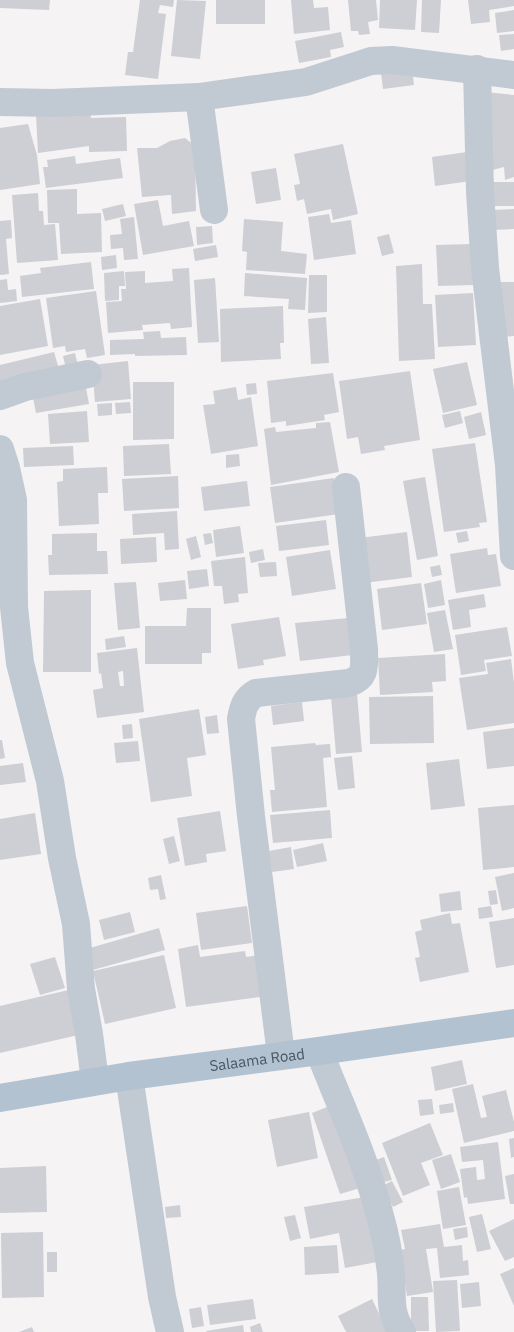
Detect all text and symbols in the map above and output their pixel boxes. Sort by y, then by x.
street label: Salaama Road [208,1043,306,1075]

